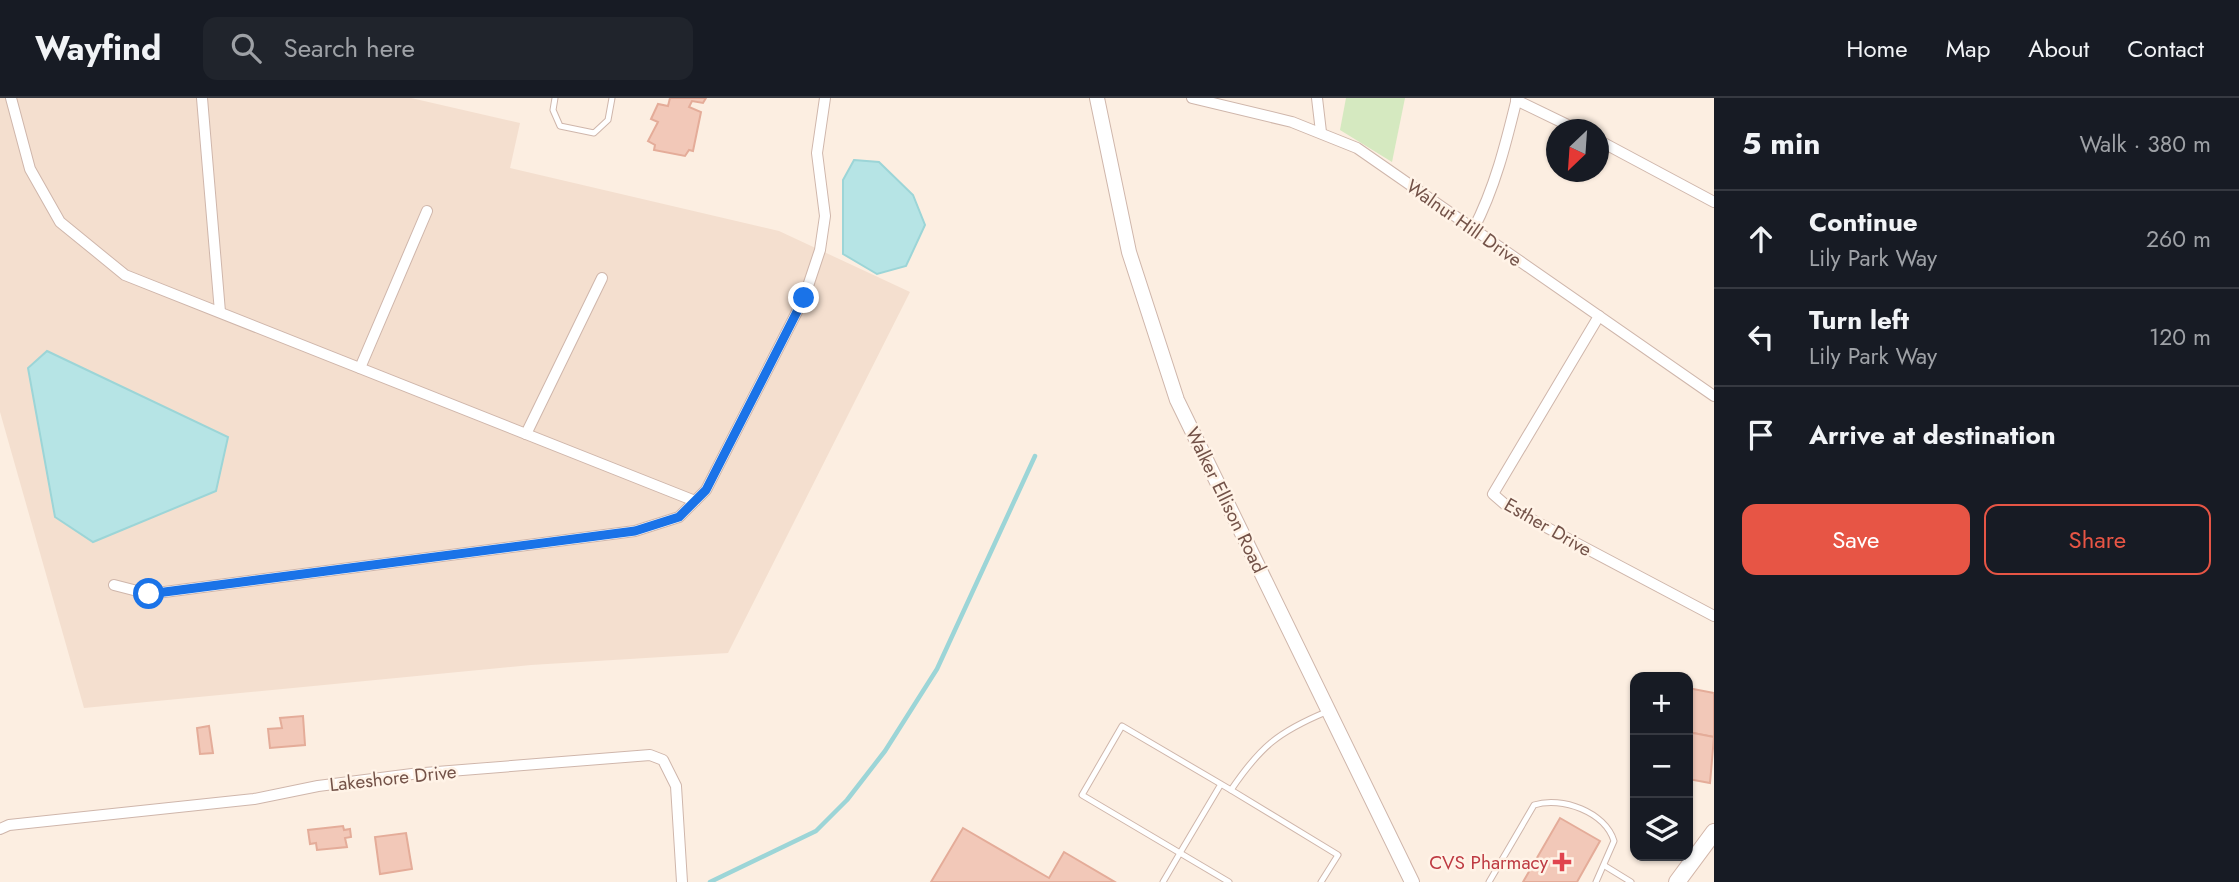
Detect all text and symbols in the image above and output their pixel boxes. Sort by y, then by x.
search box [203,17,693,80]
text: Wayfind [35,25,161,72]
icon: search [227,29,265,67]
text: Search here [283,29,415,67]
text: Home [1846,31,1908,66]
text: Map [1946,31,1990,66]
text: About [2028,31,2089,66]
text: Contact [2127,31,2204,66]
north arrow [1546,119,1609,182]
text: 5 min [1742,122,1820,165]
text: Walk · 380 m [2080,127,2211,161]
street label: Walnut Hill Drive [1401,173,1528,273]
text: Continue [1809,203,1918,241]
icon: ahead [1742,220,1780,258]
text: 260 m [2146,222,2211,256]
text: Lily Park Way [1809,241,1937,275]
route end [788,282,819,313]
text: Turn left [1809,301,1909,339]
icon: left [1742,318,1780,356]
text: 120 m [2149,320,2211,354]
text: Lily Park Way [1809,339,1937,373]
icon: arrive [1742,416,1780,454]
text: Arrive at destination [1809,416,2056,454]
street label: Walker Ellison Road [1179,422,1273,578]
street label: Esther Drive [1499,491,1597,563]
button: Save [1742,504,1970,575]
button: Share [1984,504,2211,575]
route start [133,578,164,609]
map controls [1630,672,1693,861]
button: + [1630,672,1693,735]
button: − [1630,735,1693,798]
street label: Lakeshore Drive [328,758,458,798]
button: layers [1630,798,1693,861]
place label: CVS Pharmacy [1429,849,1549,876]
marker: CVS Pharmacy [1554,854,1570,870]

